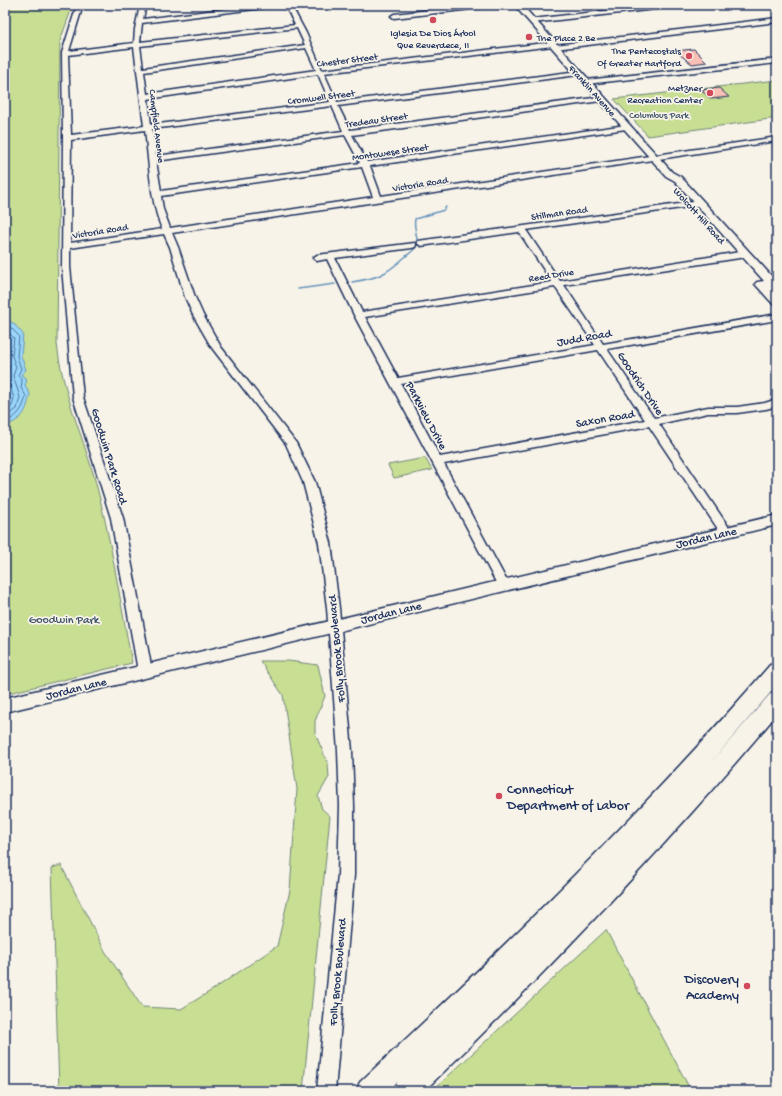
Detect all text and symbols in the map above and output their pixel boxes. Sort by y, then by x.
marker: Iglesia De Dios Árbol Que Reverdece, II [428,15,438,25]
place label: Iglesia De Dios Árbol Que Reverdece, II [390,28,476,52]
marker: The Place 2 Be [524,32,534,42]
place label: The Place 2 Be [536,33,596,45]
place label: The Pentecostals Of Greater Hartford [597,46,682,70]
street label: Chester Street [316,51,379,71]
marker: The Pentecostals Of Greater Hartford [684,51,694,61]
street label: Franklin Avenue [565,62,618,120]
place label: Metzner Recreation Center [627,83,703,107]
street label: Cromwell Street [287,88,356,108]
marker: Metzner Recreation Center [705,88,715,98]
street label: Campfield Avenue [146,89,167,164]
park label: Columbus Park [629,110,690,122]
street label: Tredeau Street [343,111,409,131]
street label: Montowese Street [351,142,430,164]
street label: Victoria Road [391,175,450,195]
street label: Wolcott Hill Road [670,186,728,248]
street label: Stillman Road [530,204,589,224]
street label: Victoria Road [71,222,130,242]
street label: Reed Drive [528,266,576,285]
street label: Judd Road [556,327,614,351]
street label: Goodrich Drive [613,350,666,419]
street label: Parkview Drive [401,379,449,453]
street label: Goodwin Park Road [87,407,130,507]
street label: Saxon Road [575,408,637,432]
street label: Jordan Lane [675,525,739,553]
street label: Folly Brook Boulevard [326,594,350,704]
street label: Jordan Lane [360,599,424,628]
park label: Goodwin Park [29,614,101,628]
street label: Jordan Lane [45,675,109,704]
place label: Connecticut Department of Labor [506,782,630,815]
marker: Connecticut Department of Labor [494,791,504,801]
street label: Folly Brook Boulevard [327,917,351,1027]
place label: Discovery Academy [683,972,739,1005]
marker: Discovery Academy [742,981,752,991]

